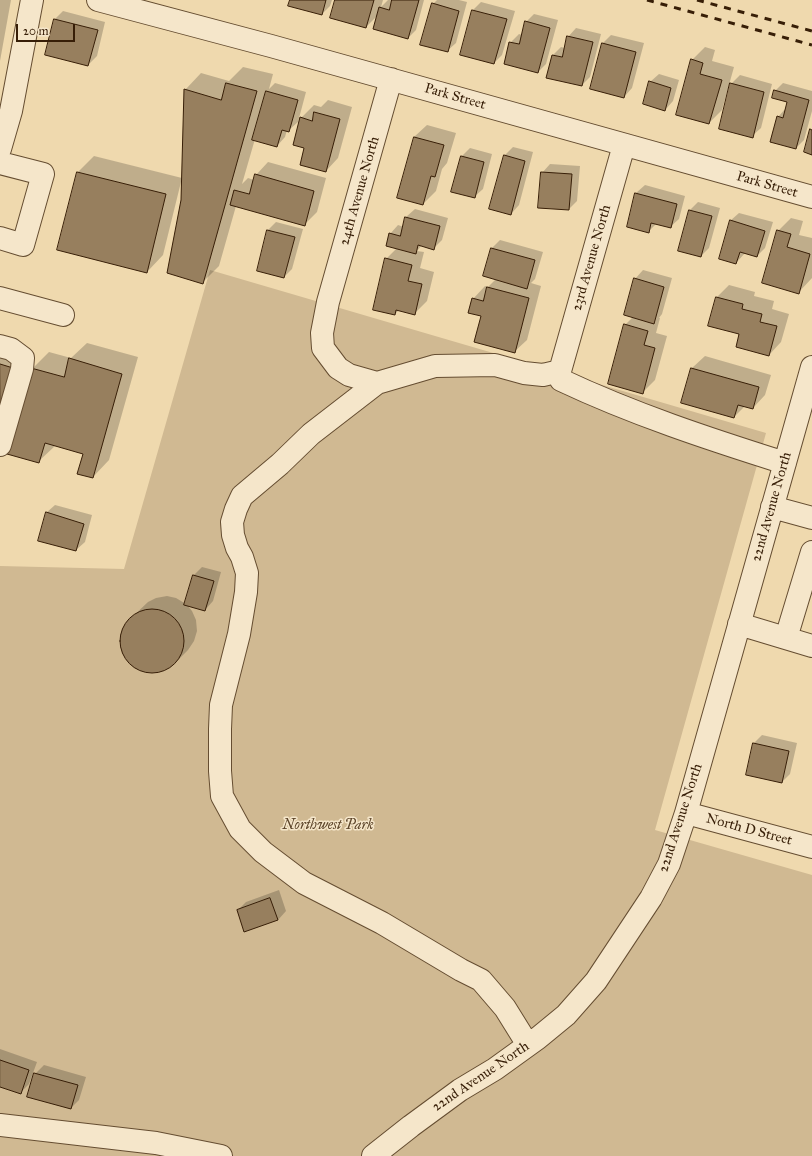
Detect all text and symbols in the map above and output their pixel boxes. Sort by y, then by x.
scale bar [18,16,77,42]
text: 20 m [23,24,49,38]
street label: Park Street [422,80,488,114]
street label: 24th Avenue North [336,135,384,247]
street label: Park Street [734,168,800,202]
street label: 23rd Avenue North [569,203,615,313]
street label: 22nd Avenue North [748,450,796,564]
street label: 22nd Avenue North [656,762,706,874]
street label: North D Street [704,810,794,850]
park label: Northwest Park [283,818,373,834]
street label: 22nd Avenue North [429,1038,533,1116]

